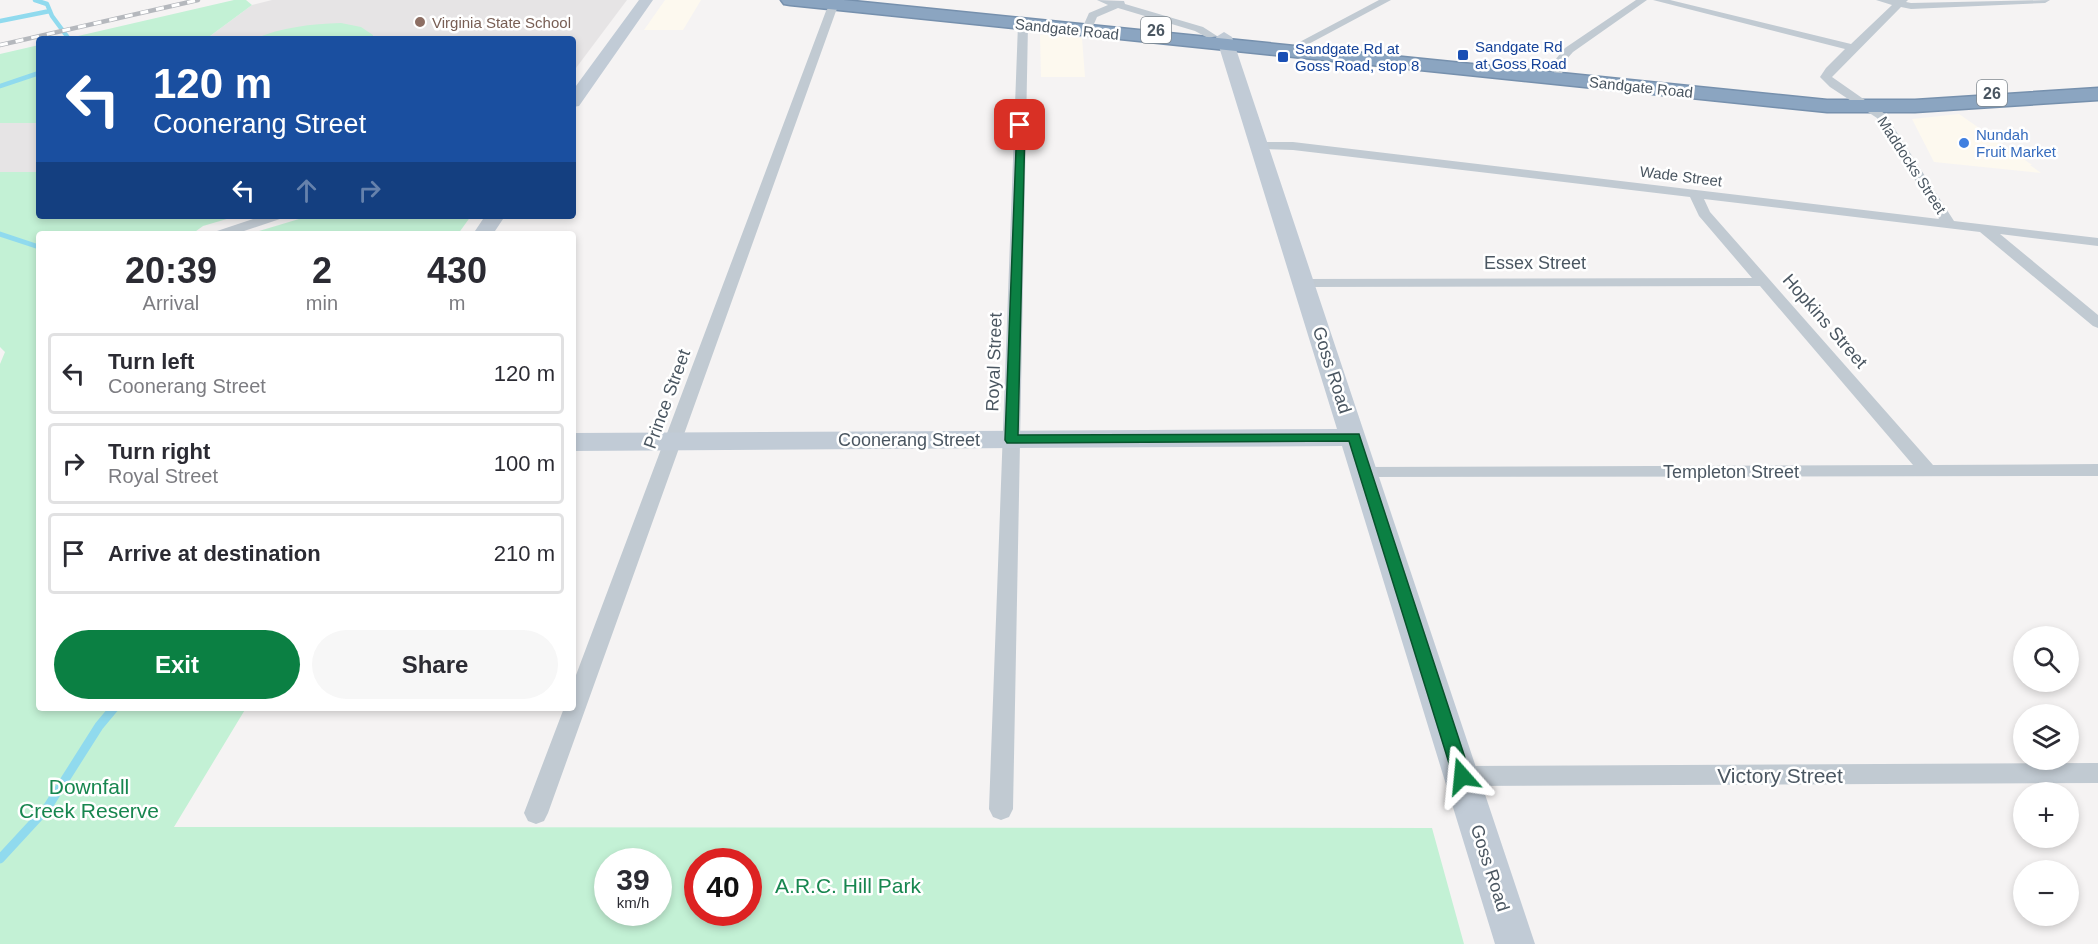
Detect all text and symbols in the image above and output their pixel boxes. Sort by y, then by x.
place label: Virginia State School [432,14,571,31]
marker: Virginia State School [413,15,427,29]
street label: Sandgate Road [1014,15,1120,43]
road number: 26 [1141,17,1171,43]
place label: Sandgate Rd at Goss Road [1475,38,1567,72]
place label: Sandgate Rd at Goss Road, stop 8 [1295,40,1419,74]
marker: Sandgate Rd at Goss Road [1456,48,1470,62]
marker: Sandgate Rd at Goss Road, stop 8 [1276,50,1290,64]
icon: left [54,60,132,138]
text: 120 m [153,60,272,107]
street label: Sandgate Road [1588,73,1694,101]
road number: 26 [1977,80,2007,106]
pin [994,99,1045,150]
icon: arrive [1003,108,1036,141]
text: Coonerang Street [153,109,366,139]
street label: Maddocks Street [1874,113,1950,218]
place label: Nundah Fruit Market [1976,126,2057,160]
marker: Nundah Fruit Market [1957,136,1971,150]
street label: Wade Street [1639,163,1724,190]
icon: left [227,174,260,207]
icon: ahead [290,174,323,207]
icon: right [353,174,386,207]
text: 20:39 [125,250,217,291]
text: 2 [312,250,332,291]
text: 430 [427,250,487,291]
street label: Essex Street [1484,253,1586,273]
street label: Hopkins Street [1779,270,1871,372]
text: Arrival [143,292,199,314]
text: min [306,292,338,314]
text: m [449,292,465,314]
street label: Royal Street [982,312,1006,412]
street label: Goss Road [1309,324,1355,416]
street label: Prince Street [640,347,694,451]
text: Turn left [108,349,194,374]
icon: left [57,357,90,390]
text: 120 m [494,361,555,386]
text: Coonerang Street [108,375,266,397]
street label: Coonerang Street [838,430,980,450]
text: Turn right [108,439,210,464]
icon: right [57,447,90,480]
text: 100 m [494,451,555,476]
street label: Templeton Street [1663,462,1799,482]
text: Royal Street [108,465,218,487]
icon: arrive [57,537,90,570]
text: Arrive at destination [108,541,321,566]
text: 210 m [494,541,555,566]
map controls [2013,626,2079,926]
button: search [2013,626,2079,692]
button: Exit [54,630,300,699]
button: Share [312,630,558,699]
button: layers [2013,704,2079,770]
position arrow [1430,744,1494,808]
street label: Victory Street [1717,764,1843,787]
park label: Downfall Creek Reserve [19,775,159,822]
button: + [2013,782,2079,848]
street label: Goss Road [1467,822,1513,914]
speed limit sign: 40 [684,848,762,926]
button: − [2013,860,2079,926]
text: 39 [616,863,650,896]
park label: A.R.C. Hill Park [775,874,921,897]
text: km/h [617,894,649,911]

